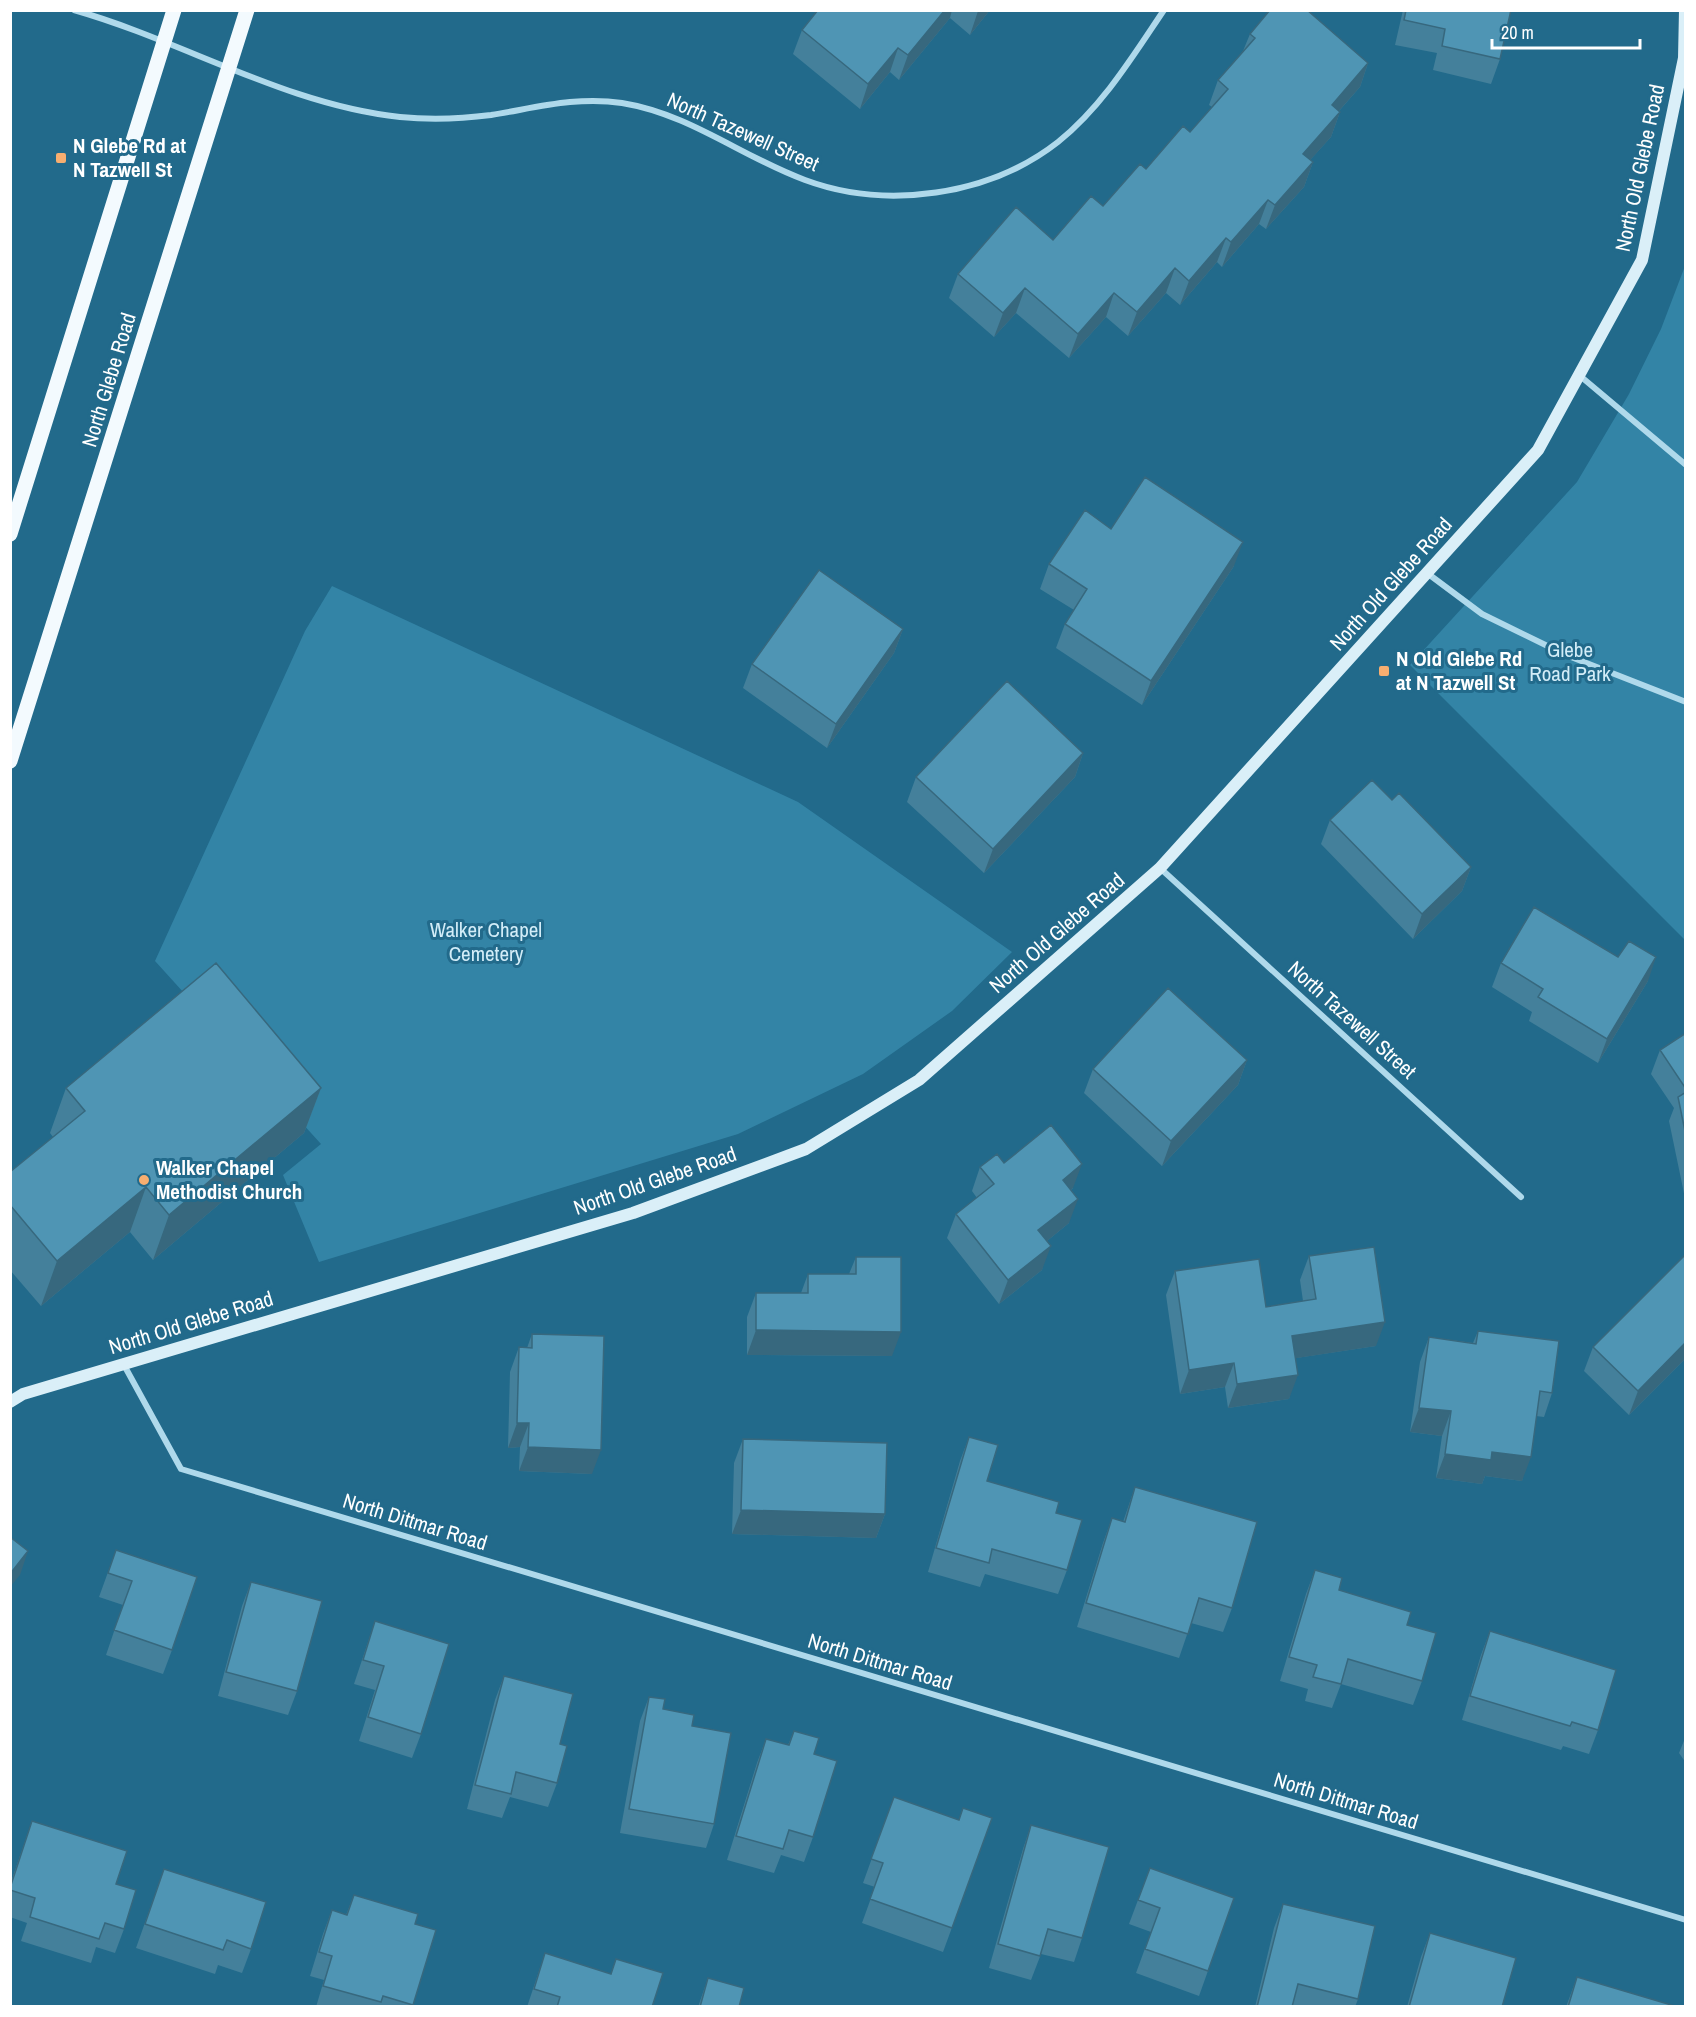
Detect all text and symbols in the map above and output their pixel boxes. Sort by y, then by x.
scale bar [1492,12,1640,50]
text: 20 m [1501,20,1534,45]
street label: North Old Glebe Road [1608,82,1671,254]
street label: North Tazewell Street [663,85,824,178]
place label: N Glebe Rd at N Tazwell St [73,131,186,184]
marker: N Glebe Rd at N Tazwell St [54,151,68,165]
street label: North Glebe Road [74,309,143,450]
street label: North Old Glebe Road [1323,511,1458,657]
park label: Glebe Road Park [1529,635,1611,688]
place label: N Old Glebe Rd at N Tazwell St [1396,644,1522,697]
marker: N Old Glebe Rd at N Tazwell St [1377,664,1391,678]
street label: North Old Glebe Road [983,866,1130,999]
park label: Walker Chapel Cemetery [430,915,542,968]
street label: North Tazewell Street [1282,954,1423,1085]
street label: North Old Glebe Road [570,1139,740,1222]
place label: Walker Chapel Methodist Church [156,1153,302,1206]
marker: Walker Chapel Methodist Church [137,1173,151,1187]
street label: North Old Glebe Road [105,1284,277,1361]
street label: North Dittmar Road [340,1486,491,1557]
street label: North Dittmar Road [805,1626,956,1697]
street label: North Dittmar Road [1271,1765,1422,1836]

